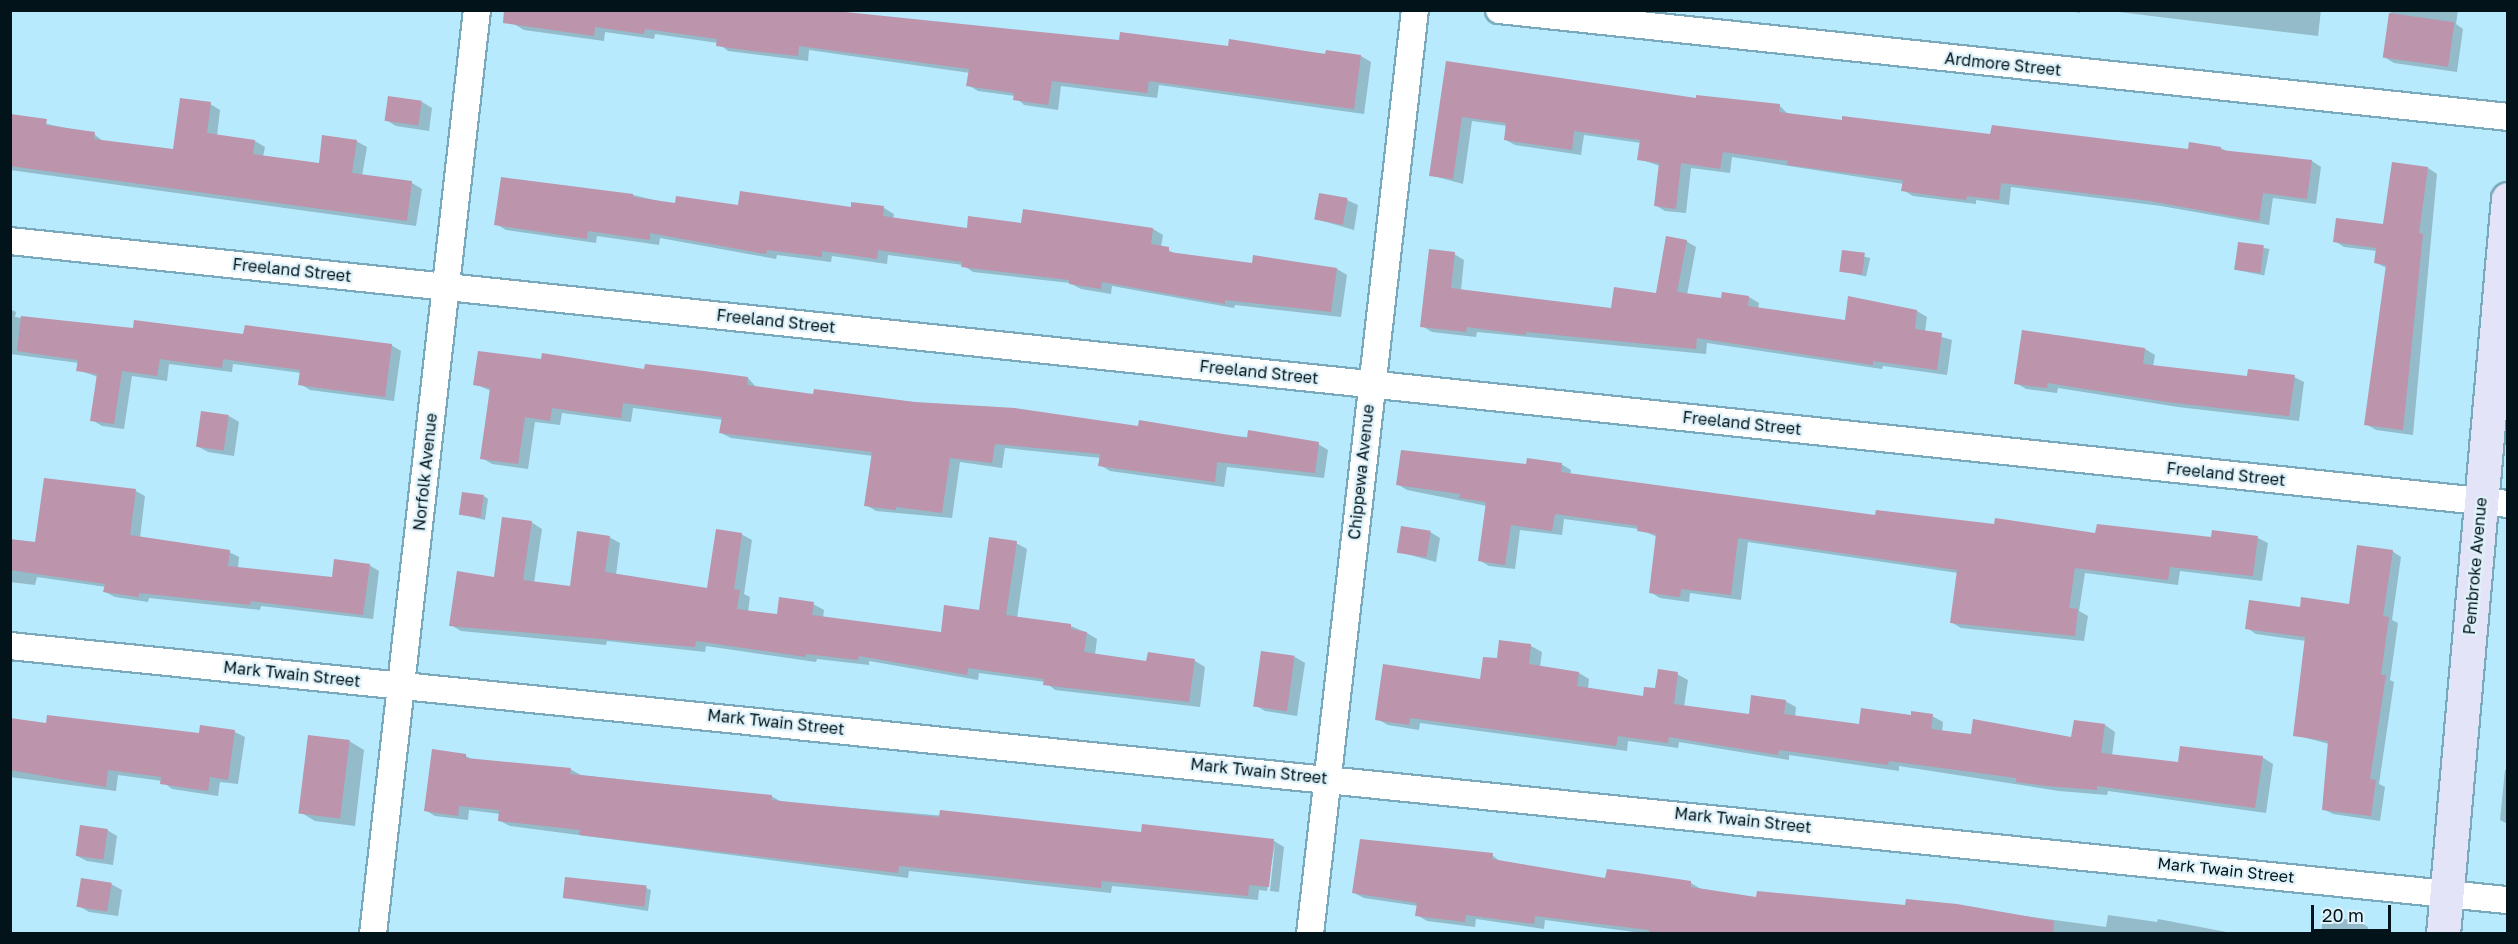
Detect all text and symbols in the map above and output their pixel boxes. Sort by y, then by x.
street label: Ardmore Street [1944,48,2062,80]
street label: Freeland Street [232,254,352,286]
street label: Freeland Street [716,305,836,337]
street label: Freeland Street [1199,356,1319,388]
street label: Chippewa Avenue [1344,403,1378,541]
street label: Freeland Street [1682,407,1802,439]
street label: Norfolk Avenue [409,412,441,532]
street label: Freeland Street [2166,458,2286,490]
street label: Pembroke Avenue [2459,497,2491,635]
street label: Mark Twain Street [223,657,361,691]
street label: Mark Twain Street [707,705,845,739]
street label: Mark Twain Street [1190,754,1328,788]
street label: Mark Twain Street [1674,803,1812,837]
street label: Mark Twain Street [2157,853,2295,887]
scale bar [2314,893,2394,931]
text: 20 m [2322,904,2364,926]

